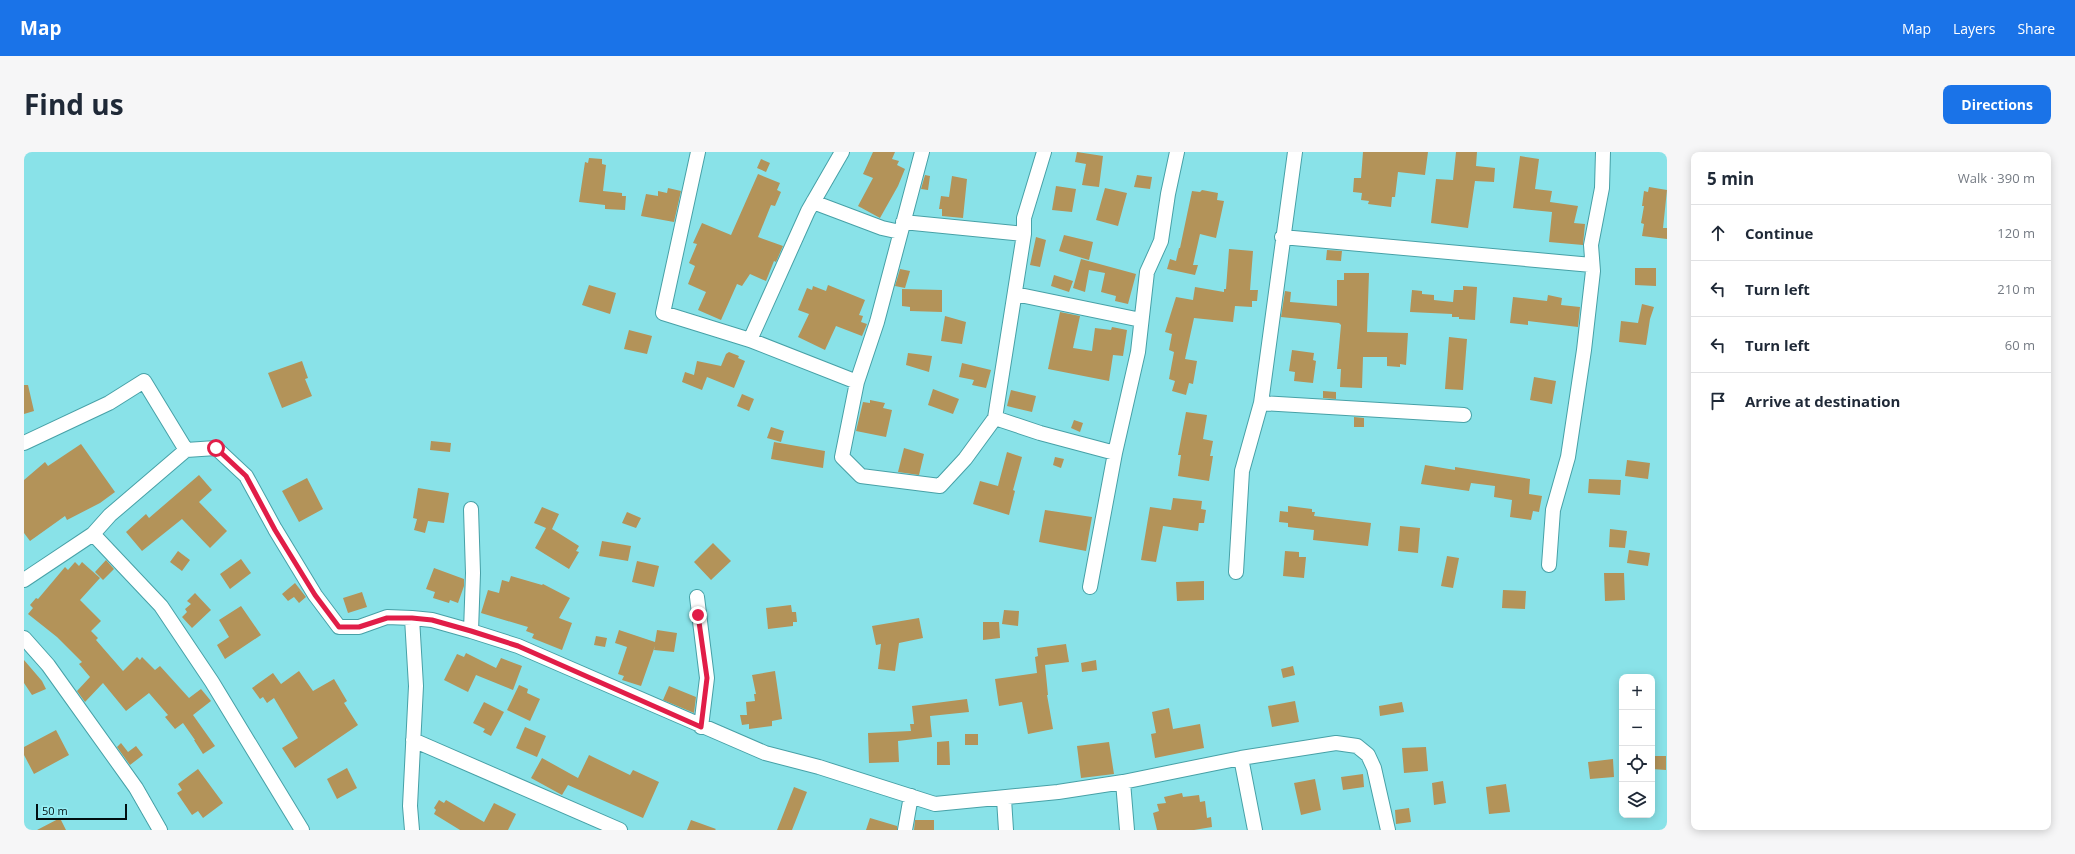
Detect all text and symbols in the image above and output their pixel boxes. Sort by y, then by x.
text: Map [20,15,61,41]
text: Map [1902,19,1931,38]
text: Layers [1953,19,1995,38]
text: Share [2017,19,2055,38]
text: Find us [24,85,124,123]
button: Directions [1943,85,2051,124]
text: 5 min [1707,167,1754,190]
text: Walk · 390 m [1958,169,2035,187]
icon: ahead [1707,222,1729,244]
text: Continue [1745,223,1813,243]
text: 120 m [1997,224,2035,242]
icon: left [1707,278,1729,300]
text: Turn left [1745,279,1810,299]
text: 210 m [1997,280,2035,298]
icon: left [1707,334,1729,356]
text: Turn left [1745,335,1810,355]
text: 60 m [2005,336,2035,354]
icon: arrive [1707,390,1729,412]
text: Arrive at destination [1745,391,1900,411]
route start [207,439,225,457]
route end [689,606,707,624]
map controls [1619,674,1655,818]
button: + [1619,674,1655,710]
button: − [1619,710,1655,746]
button: locate [1619,746,1655,782]
button: layers [1619,782,1655,818]
scale bar [36,802,127,821]
text: 50 m [42,803,68,818]

